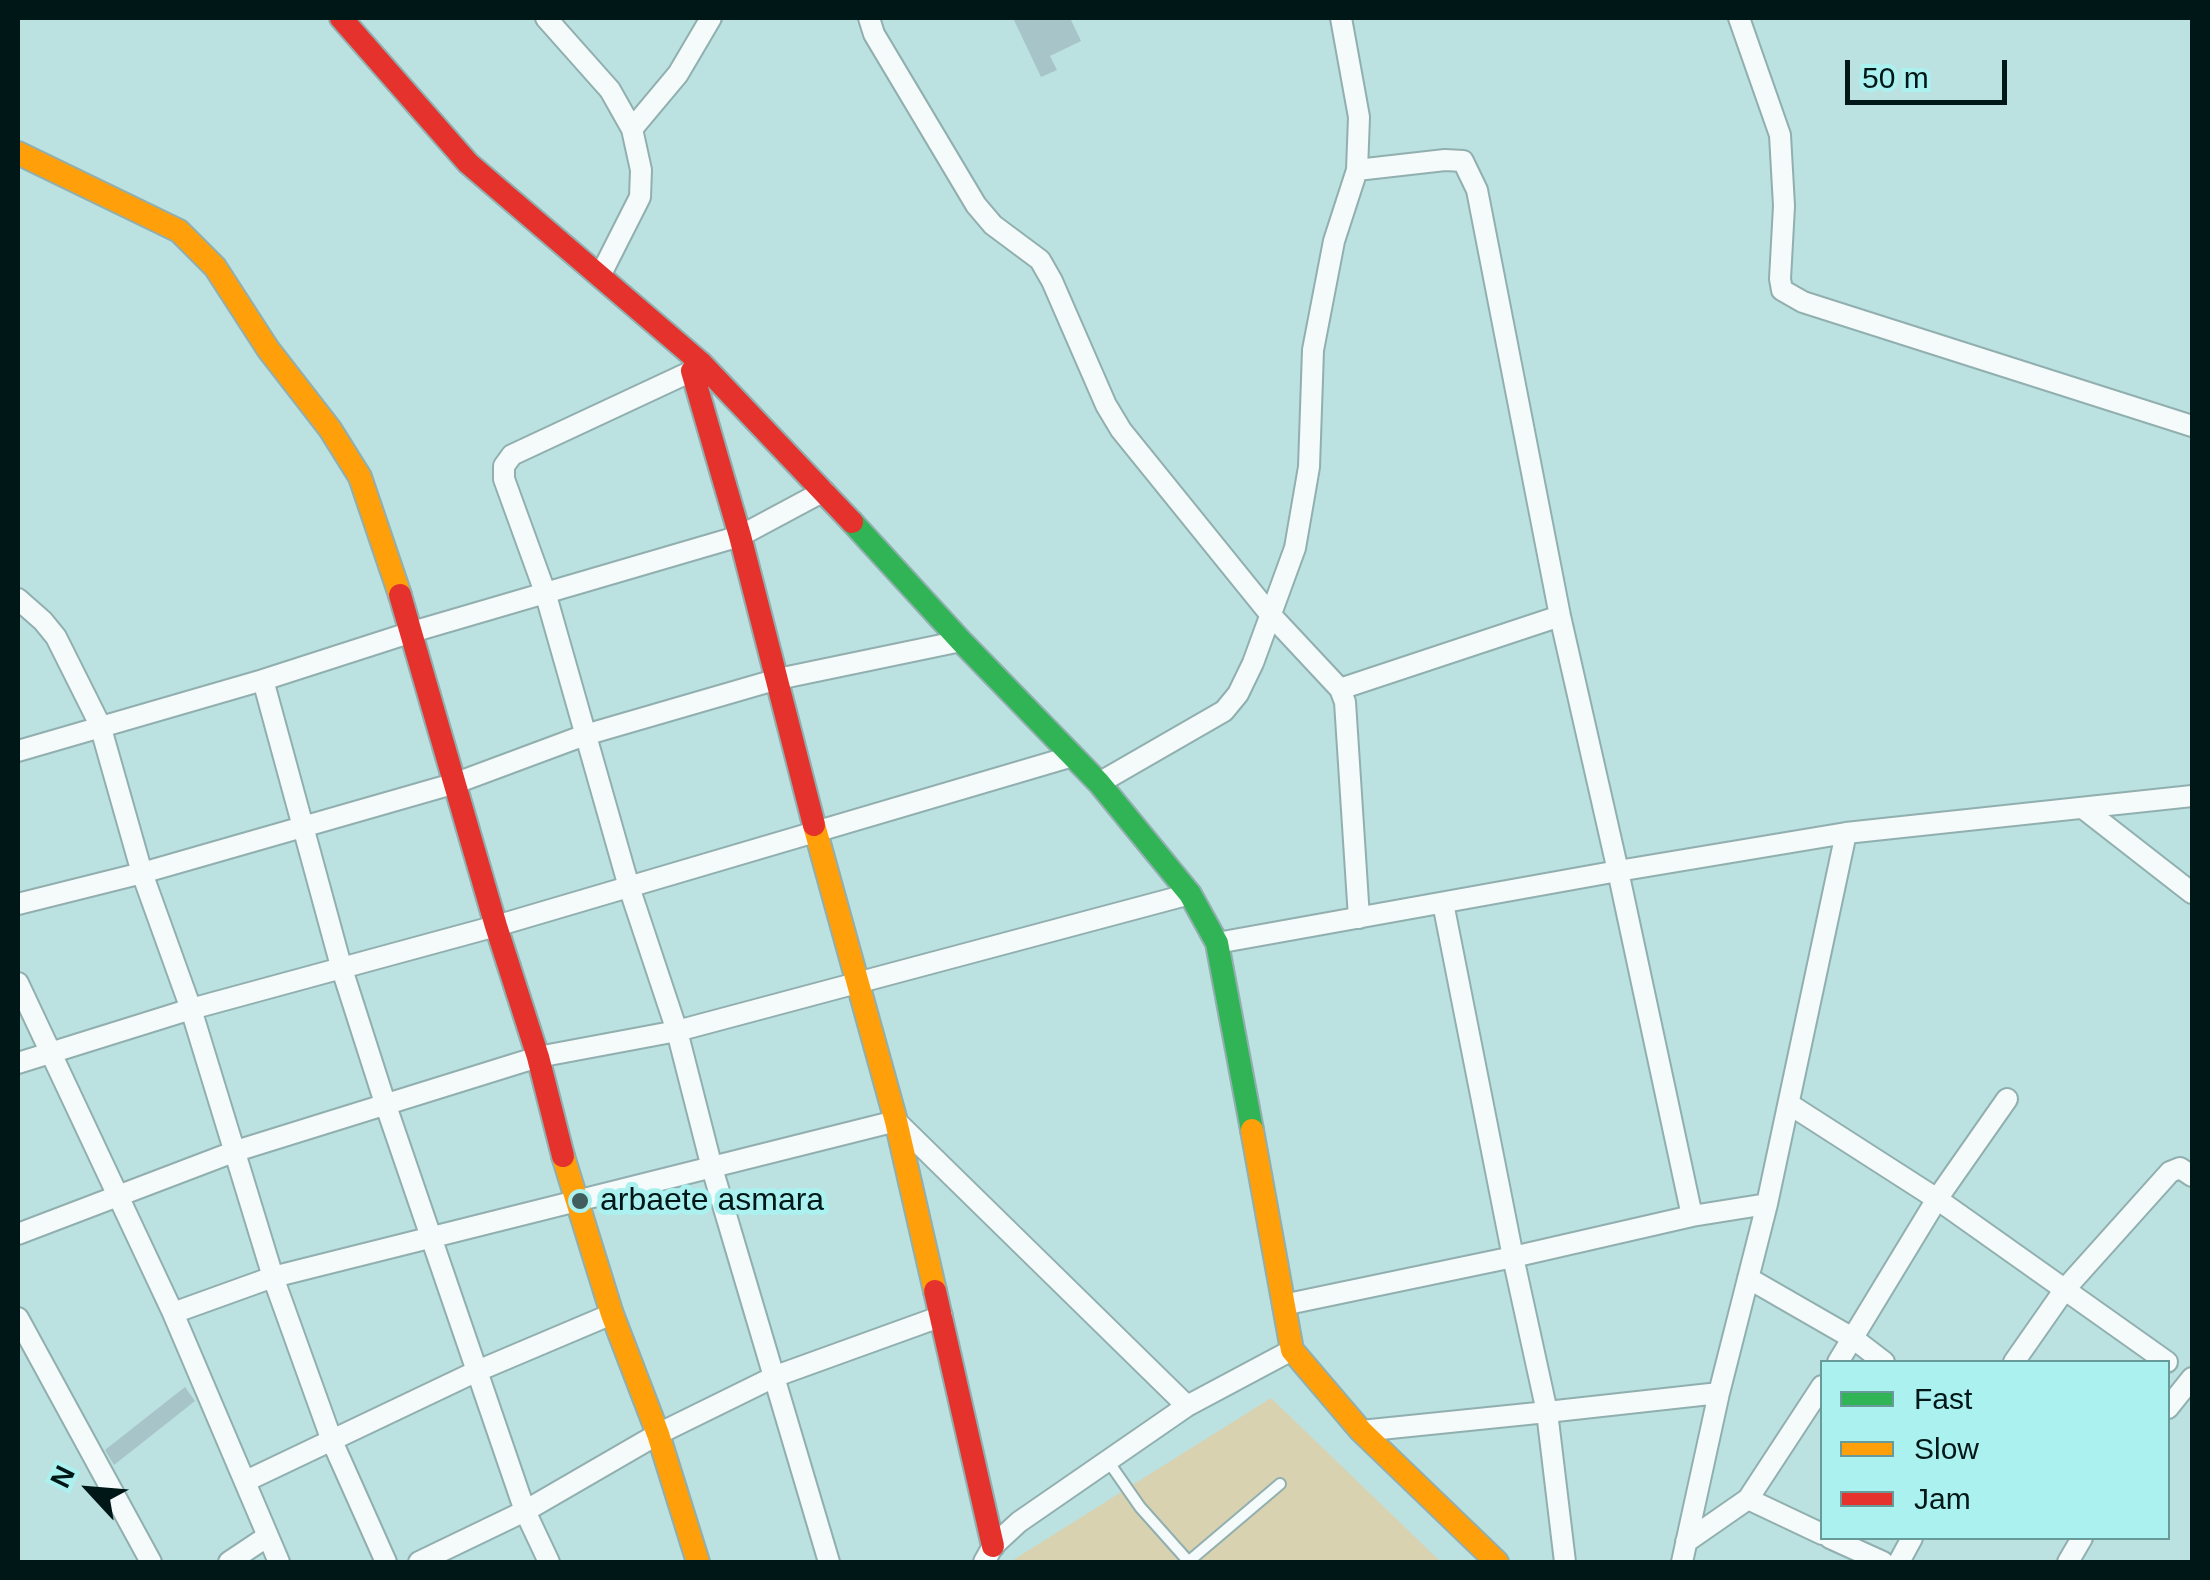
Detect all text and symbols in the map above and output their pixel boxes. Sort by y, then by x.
scale bar [1850,40,2012,102]
text: 50 m [1862,61,1929,94]
place label: arbaete asmara [600,1182,824,1220]
marker: arbaete asmara [569,1190,591,1212]
legend [1820,1360,2170,1540]
text: Fast [1914,1382,1972,1415]
text: Slow [1914,1432,1979,1465]
north arrow [40,1440,140,1540]
text: N [44,1461,81,1493]
text: Jam [1914,1482,1971,1515]

